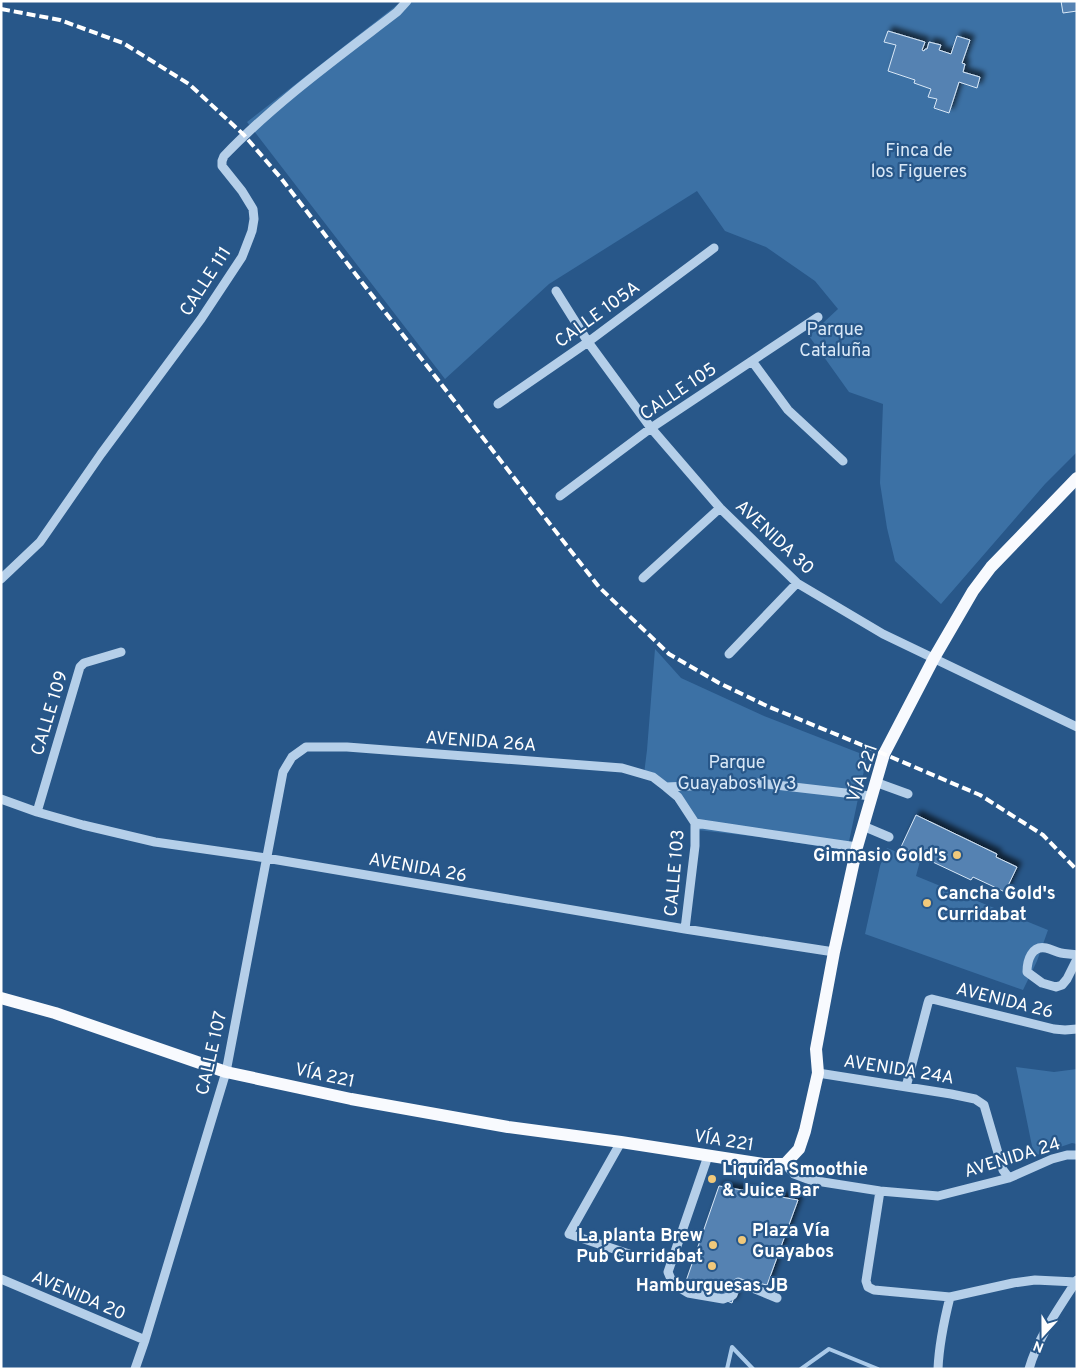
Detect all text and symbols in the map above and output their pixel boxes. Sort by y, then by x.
park label: Finca de los Figueres [871,140,967,184]
street label: CALLE 111 [175,243,237,321]
street label: CALLE 105A [551,277,645,354]
park label: Parque Cataluña [799,319,871,363]
street label: CALLE 105 [636,358,722,426]
street label: AVENIDA 30 [730,496,818,581]
street label: CALLE 109 [27,668,74,759]
street label: AVENIDA 26A [425,727,537,758]
street label: VÍA 221 [841,740,884,806]
park label: Parque Guayabos 1 y 3 [677,752,797,796]
street label: CALLE 103 [660,829,691,918]
place label: Gimnasio Gold's [813,845,947,868]
street label: AVENIDA 26 [367,849,469,888]
marker: Gimnasio Gold's [951,849,963,861]
place label: Cancha Gold's Curridabat [937,883,1056,927]
marker: Cancha Gold's Curridabat [921,897,933,909]
street label: AVENIDA 26 [954,978,1056,1025]
street label: CALLE 107 [192,1009,233,1098]
street label: AVENIDA 24A [842,1050,956,1091]
street label: VÍA 221 [293,1057,357,1094]
street label: VÍA 221 [692,1123,756,1158]
street label: AVENIDA 24 [961,1133,1063,1184]
place label: Liquida Smoothie & Juice Bar [722,1159,868,1203]
marker: Liquida Smoothie & Juice Bar [706,1173,718,1185]
place label: Plaza Vía Guayabos [752,1220,834,1264]
place label: La planta Brew Pub Curridabat [576,1225,703,1269]
marker: Plaza Vía Guayabos [736,1234,748,1246]
marker: La planta Brew Pub Curridabat [707,1239,719,1251]
marker: Hamburguesas JB [706,1260,718,1272]
street label: AVENIDA 20 [28,1266,129,1327]
place label: Hamburguesas JB [636,1275,788,1298]
north arrow [1018,1310,1068,1360]
text: N [1031,1336,1047,1355]

